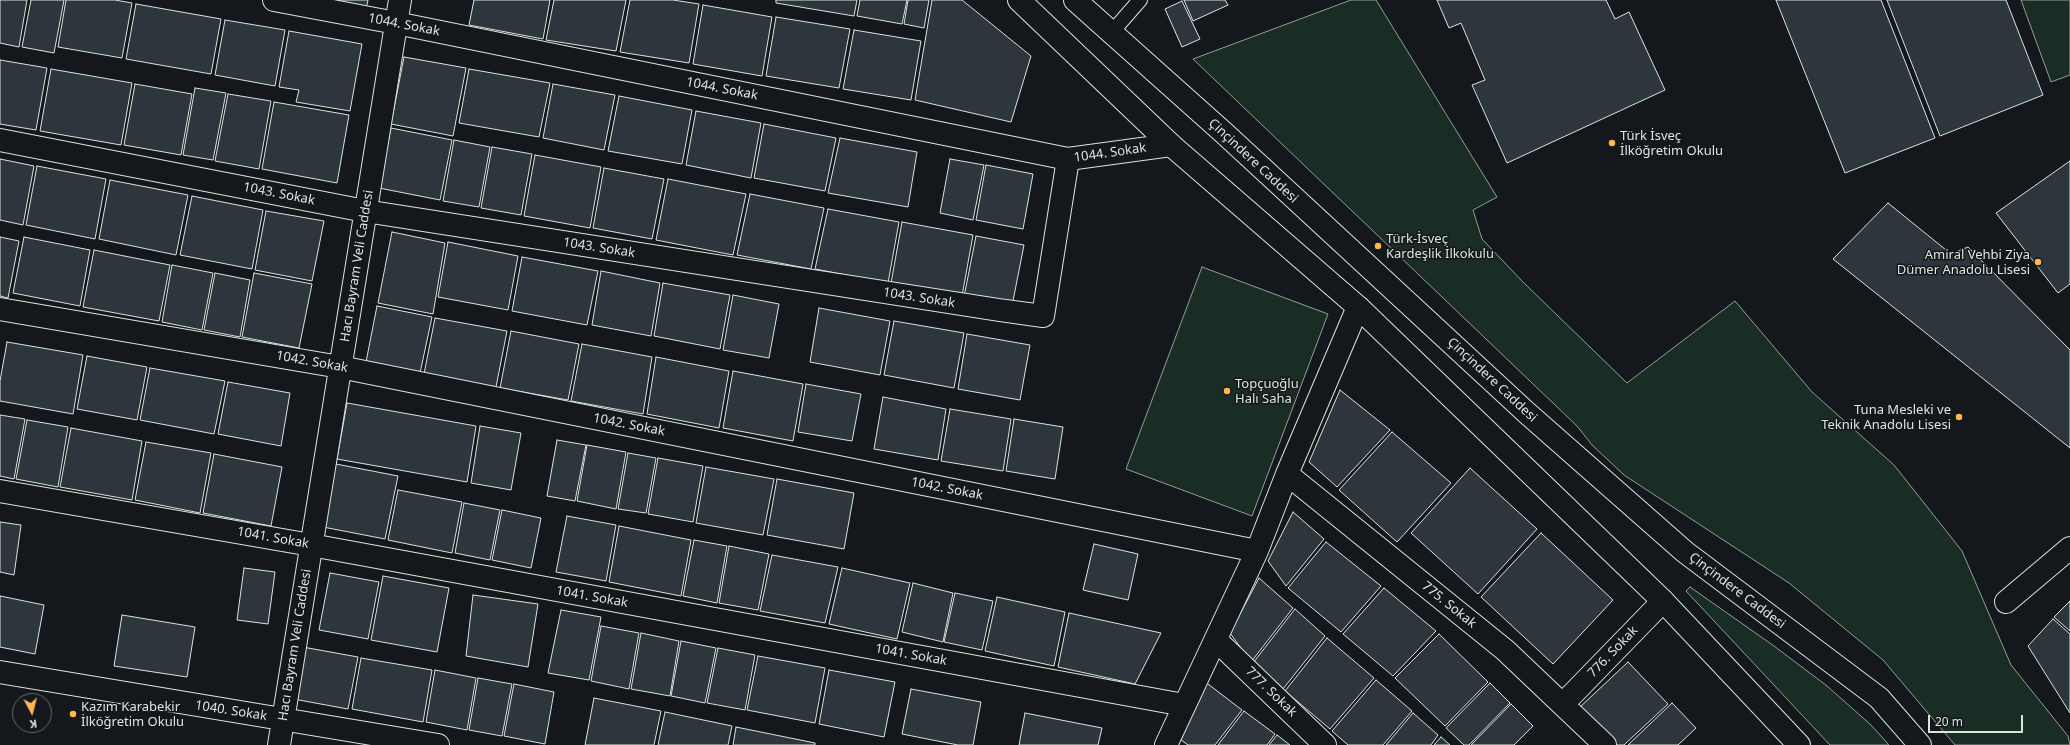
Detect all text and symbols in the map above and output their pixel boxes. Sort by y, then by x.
street label: 1044. Sokak [367,10,441,40]
street label: 1044. Sokak [685,74,759,104]
street label: Çinçindere Caddesi [1205,115,1301,207]
place label: Türk İsveç İlköğretim Okulu [1620,128,1723,159]
marker: Türk İsveç İlköğretim Okulu [1607,138,1617,148]
street label: 1044. Sokak [1073,140,1147,166]
street label: 1043. Sokak [242,179,316,209]
street label: Hacı Bayram Veli Caddesi [337,189,377,343]
place label: Türk-İsveç Kardeşlik İlkokulu [1386,231,1494,262]
street label: 1043. Sokak [562,235,636,261]
marker: Türk-İsveç Kardeşlik İlkokulu [1373,241,1383,251]
place label: Amiral Vehbi Ziya Dümer Anadolu Lisesi [1897,247,2030,278]
marker: Amiral Vehbi Ziya Dümer Anadolu Lisesi [2033,257,2043,267]
street label: 1043. Sokak [882,285,956,311]
street label: Çinçindere Caddesi [1444,334,1540,426]
street label: 1042. Sokak [275,348,349,376]
place label: Topçuoğlu Halı Saha [1235,376,1299,407]
marker: Topçuoğlu Halı Saha [1222,386,1232,396]
place label: Tuna Mesleki ve Teknik Anadolu Lisesi [1821,402,1951,433]
street label: 1042. Sokak [592,410,666,440]
marker: Tuna Mesleki ve Teknik Anadolu Lisesi [1954,412,1964,422]
street label: 1042. Sokak [910,474,984,504]
street label: 1041. Sokak [236,524,310,552]
street label: Çinçindere Caddesi [1686,550,1788,632]
street label: Hacı Bayram Veli Caddesi [275,568,315,722]
street label: 775. Sokak [1419,578,1479,632]
street label: 1041. Sokak [555,583,629,611]
street label: 776. Sokak [1585,623,1641,681]
street label: 1041. Sokak [874,641,948,669]
street label: 777. Sokak [1242,664,1300,720]
north arrow [12,693,52,733]
street label: 1040. Sokak [194,698,268,724]
place label: Kazım Karabekir İlköğretim Okulu [81,699,184,730]
scale bar [1930,707,2025,733]
marker: Kazım Karabekir İlköğretim Okulu [68,709,78,719]
text: 20 m [1935,713,1963,730]
text: K [29,717,38,732]

